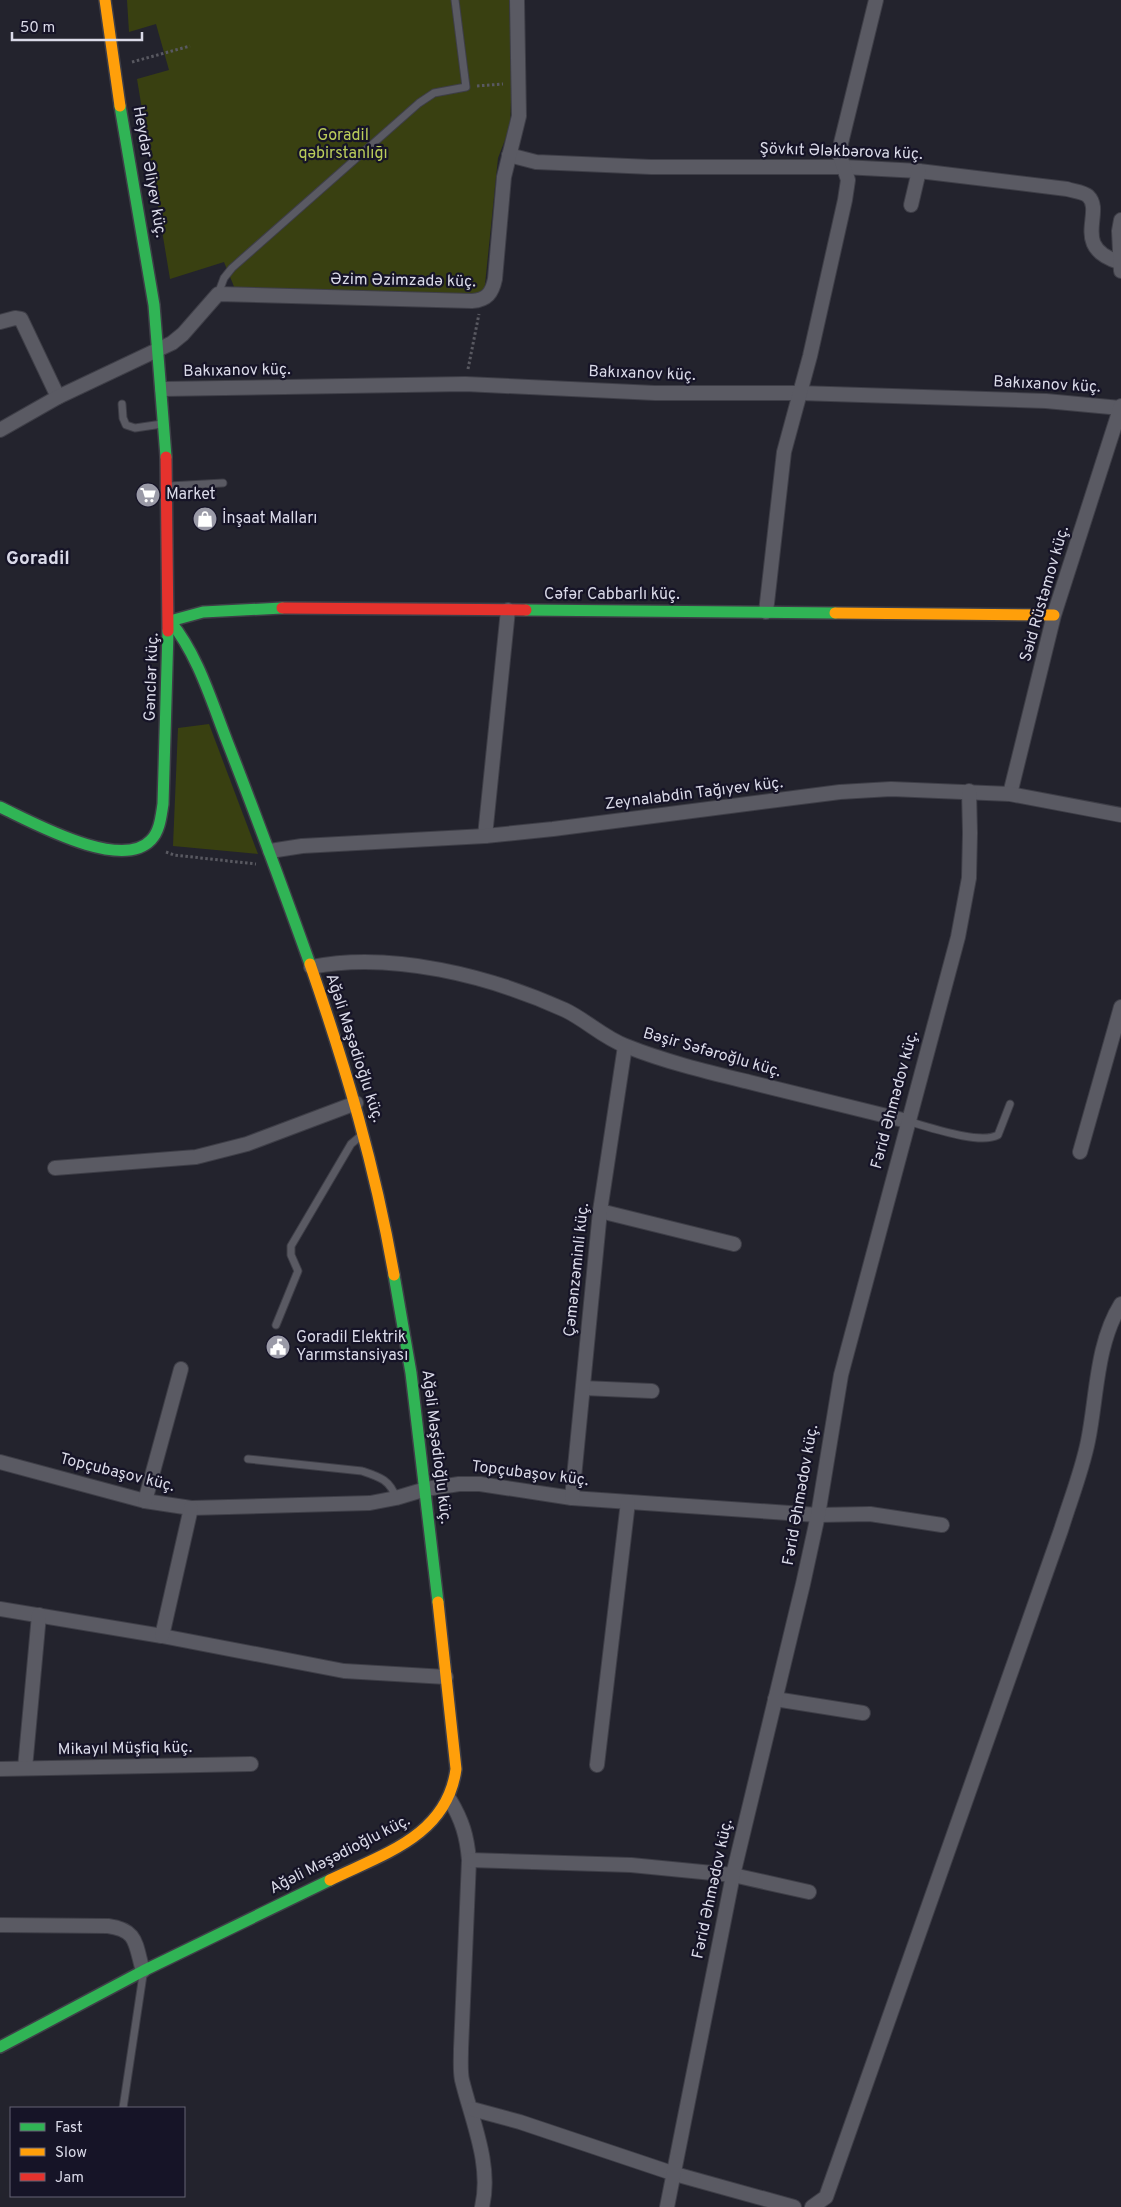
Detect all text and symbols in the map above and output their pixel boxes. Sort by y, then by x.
scale bar [12,10,142,42]
text: 50 m [20,19,55,38]
street label: Heydər Əliyev küç. [128,105,170,239]
park label: Goradil qəbirstanlığı [298,126,388,164]
street label: Şövkıt Ələkbərova küç. [759,139,923,165]
street label: Əzim Əzimzadə küç. [330,270,476,292]
street label: Bakıxanov küç. [183,360,291,382]
street label: Bakıxanov küç. [588,362,696,386]
street label: Bakıxanov küç. [993,372,1101,398]
supermarket icon: Market [135,482,161,508]
place label: Market [166,485,216,505]
shop icon: İnşaat Malları [192,506,218,532]
place label: İnşaat Malları [222,508,317,529]
street label: Səid Rüstəmov küç. [1016,524,1074,664]
district label: Goradil [6,547,70,571]
street label: Cəfər Cabbarlı küç. [544,585,680,605]
street label: Gənclər küç. [140,632,164,722]
street label: Zeynalabdin Tağıyev küç. [604,773,784,815]
street label: Ağəli Məşədioğlu küç. [320,971,388,1125]
street label: Bəşir Səfəroğlu küç. [641,1024,783,1082]
street label: Fərid Əhmədov küç. [867,1029,923,1171]
street label: Çəmənzəminli küç. [560,1202,594,1338]
place label: Goradil Elektrik Yarımstansiyası [296,1328,408,1366]
public building icon: Goradil Elektrik Yarımstansiyası [265,1334,291,1360]
street label: Ağəli Məşədioğlu küç. [417,1369,455,1525]
street label: Fərid Əhmədov küç. [779,1423,823,1567]
street label: Topçubaşov küç. [57,1449,177,1497]
street label: Topçubaşov küç. [470,1457,590,1491]
street label: Mikayıl Müşfiq küç. [58,1738,192,1760]
street label: Ağəli Məşədioğlu küç. [266,1811,414,1899]
street label: Fərid Əhmədov küç. [688,1817,738,1961]
legend [10,2107,185,2197]
text: Fast [55,2119,83,2138]
text: Slow [55,2144,87,2163]
text: Jam [55,2169,84,2188]

